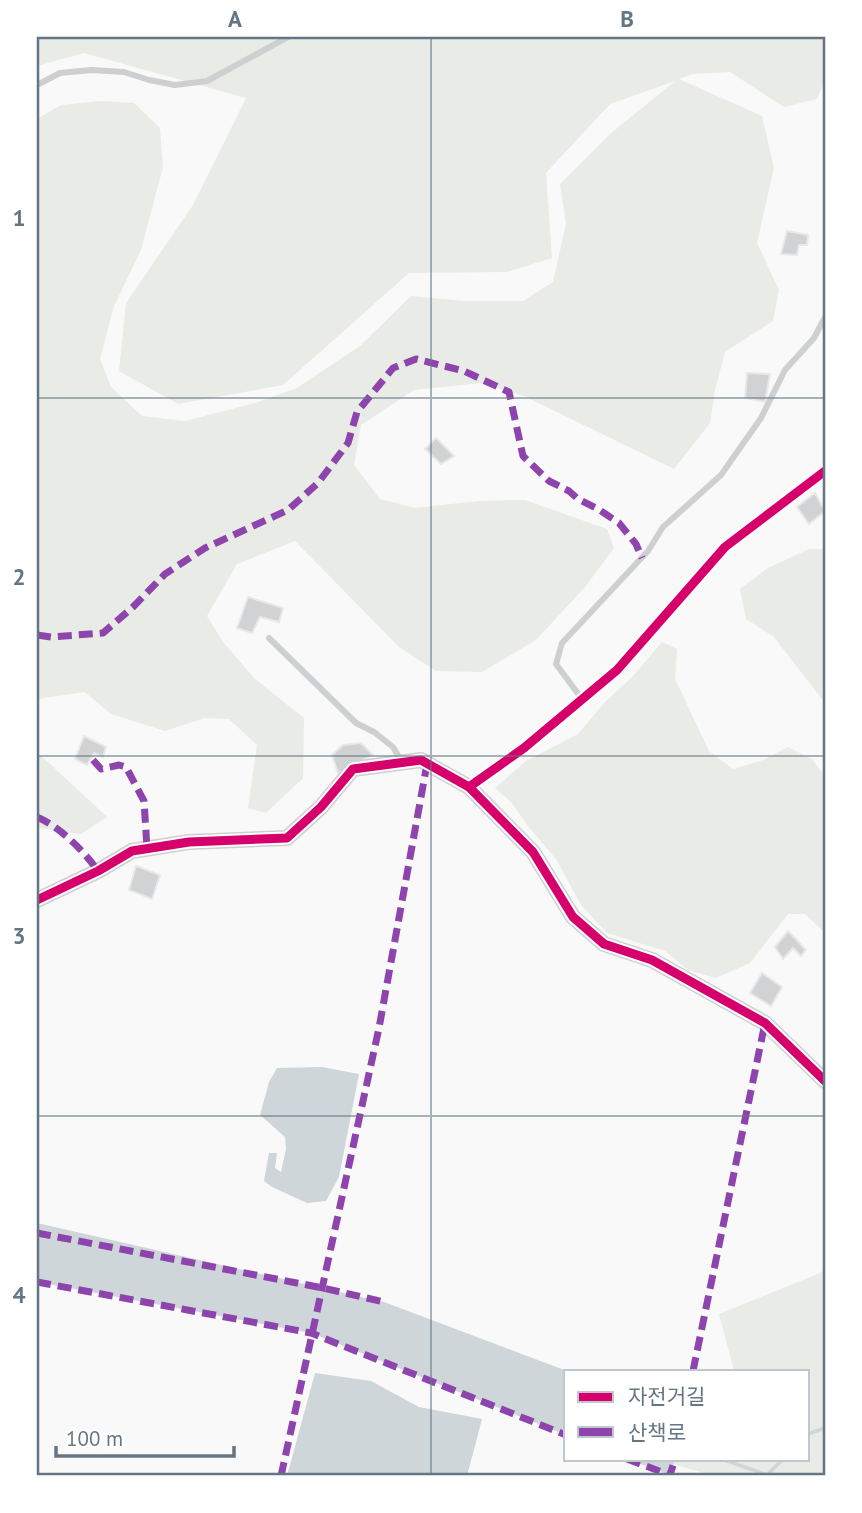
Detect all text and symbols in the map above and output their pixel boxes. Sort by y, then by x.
text: A [228,4,242,33]
text: B [620,4,634,33]
text: 1 [12,203,26,232]
text: 2 [12,562,26,591]
text: 3 [12,921,26,950]
text: 4 [12,1280,26,1309]
legend [564,1370,810,1460]
text: 자전거길 [628,1383,705,1410]
scale bar [56,1415,234,1459]
text: 산책로 [628,1419,686,1446]
text: 100 m [66,1425,123,1452]

